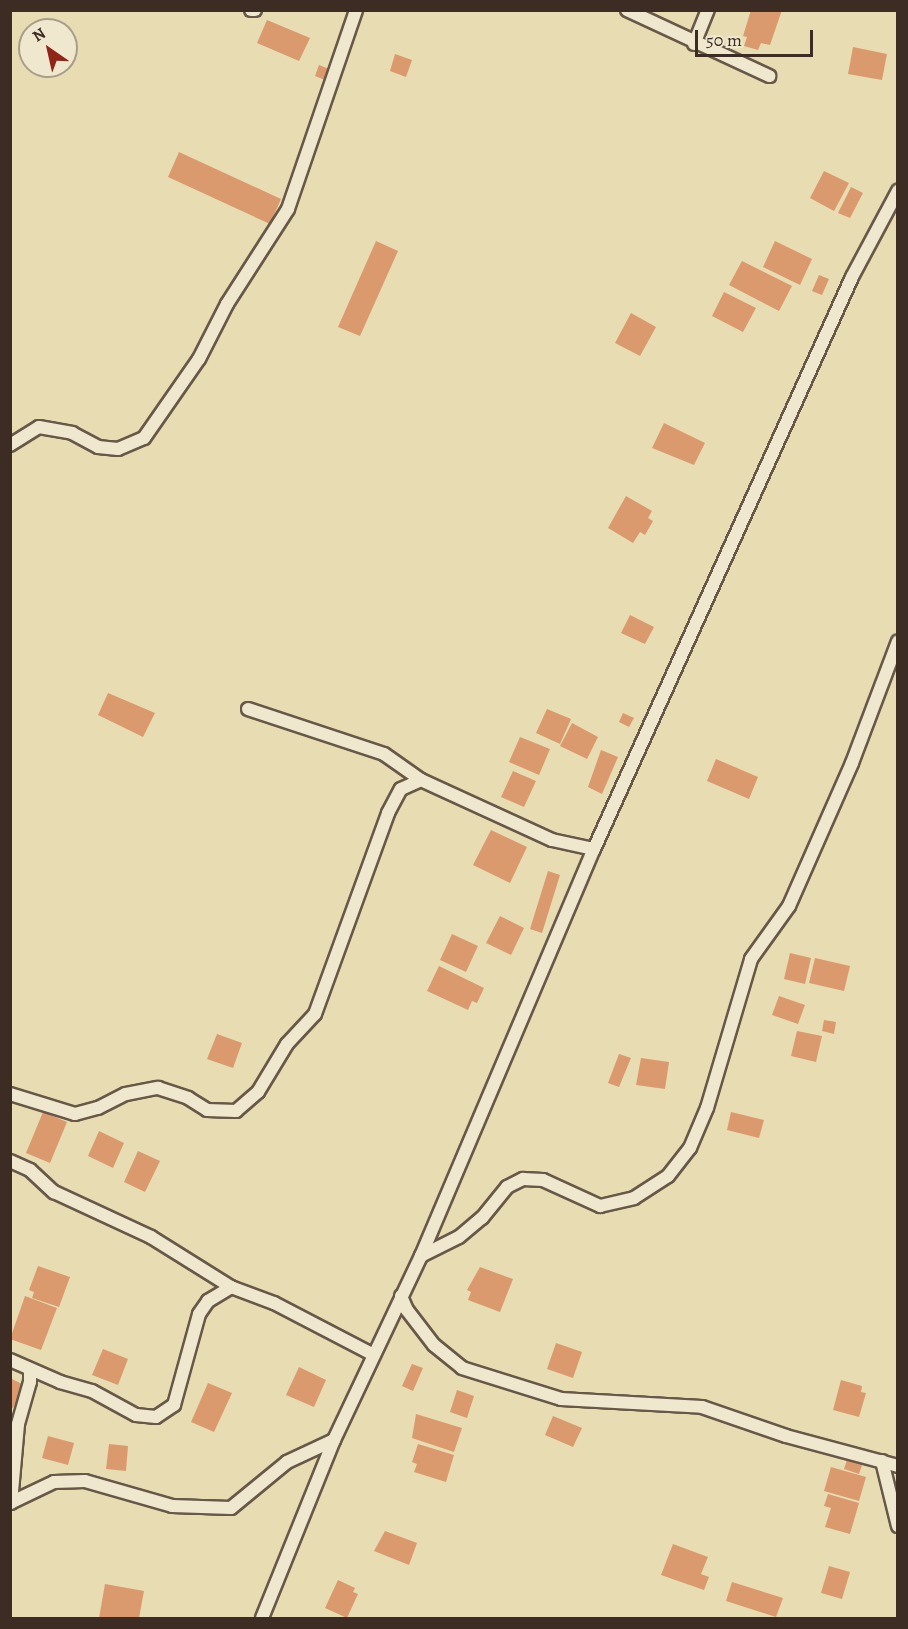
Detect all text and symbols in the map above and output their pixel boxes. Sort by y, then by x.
north arrow [18,18,78,78]
scale bar [698,18,816,56]
text: N [28,22,50,47]
text: 50 m [706,28,742,52]

